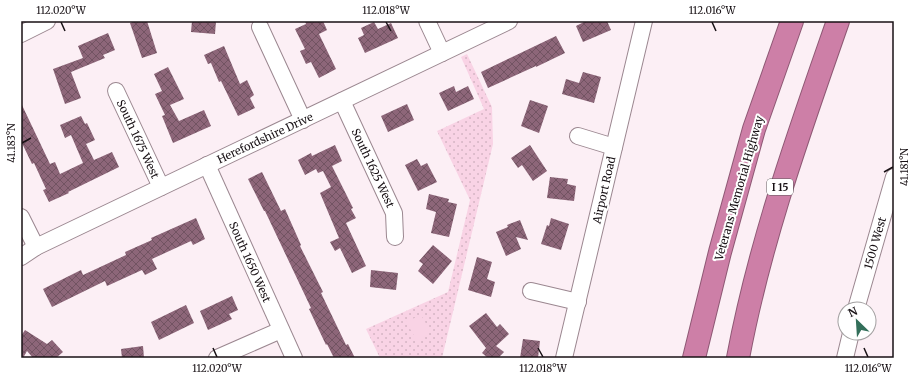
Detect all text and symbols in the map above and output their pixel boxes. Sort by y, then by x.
text: 112.020°W [36,4,87,17]
text: 112.018°W [362,4,411,17]
text: 112.016°W [689,4,736,17]
street label: South 1675 West [114,97,163,181]
street label: Herefordshire Drive [215,110,315,166]
street label: Veterans Memorial Highway [711,114,767,263]
text: 41.183°N [5,123,18,163]
street label: South 1625 West [349,126,398,210]
text: 41.181°N [898,148,911,186]
street label: Airport Road [589,155,619,226]
road number: I 15 [767,179,793,195]
street label: 1500 West [861,215,889,271]
street label: South 1650 West [226,220,274,305]
north arrow [837,301,877,341]
text: N [846,304,860,320]
text: 112.020°W [192,362,243,375]
text: 112.018°W [519,362,568,375]
text: 112.016°W [845,362,892,375]

